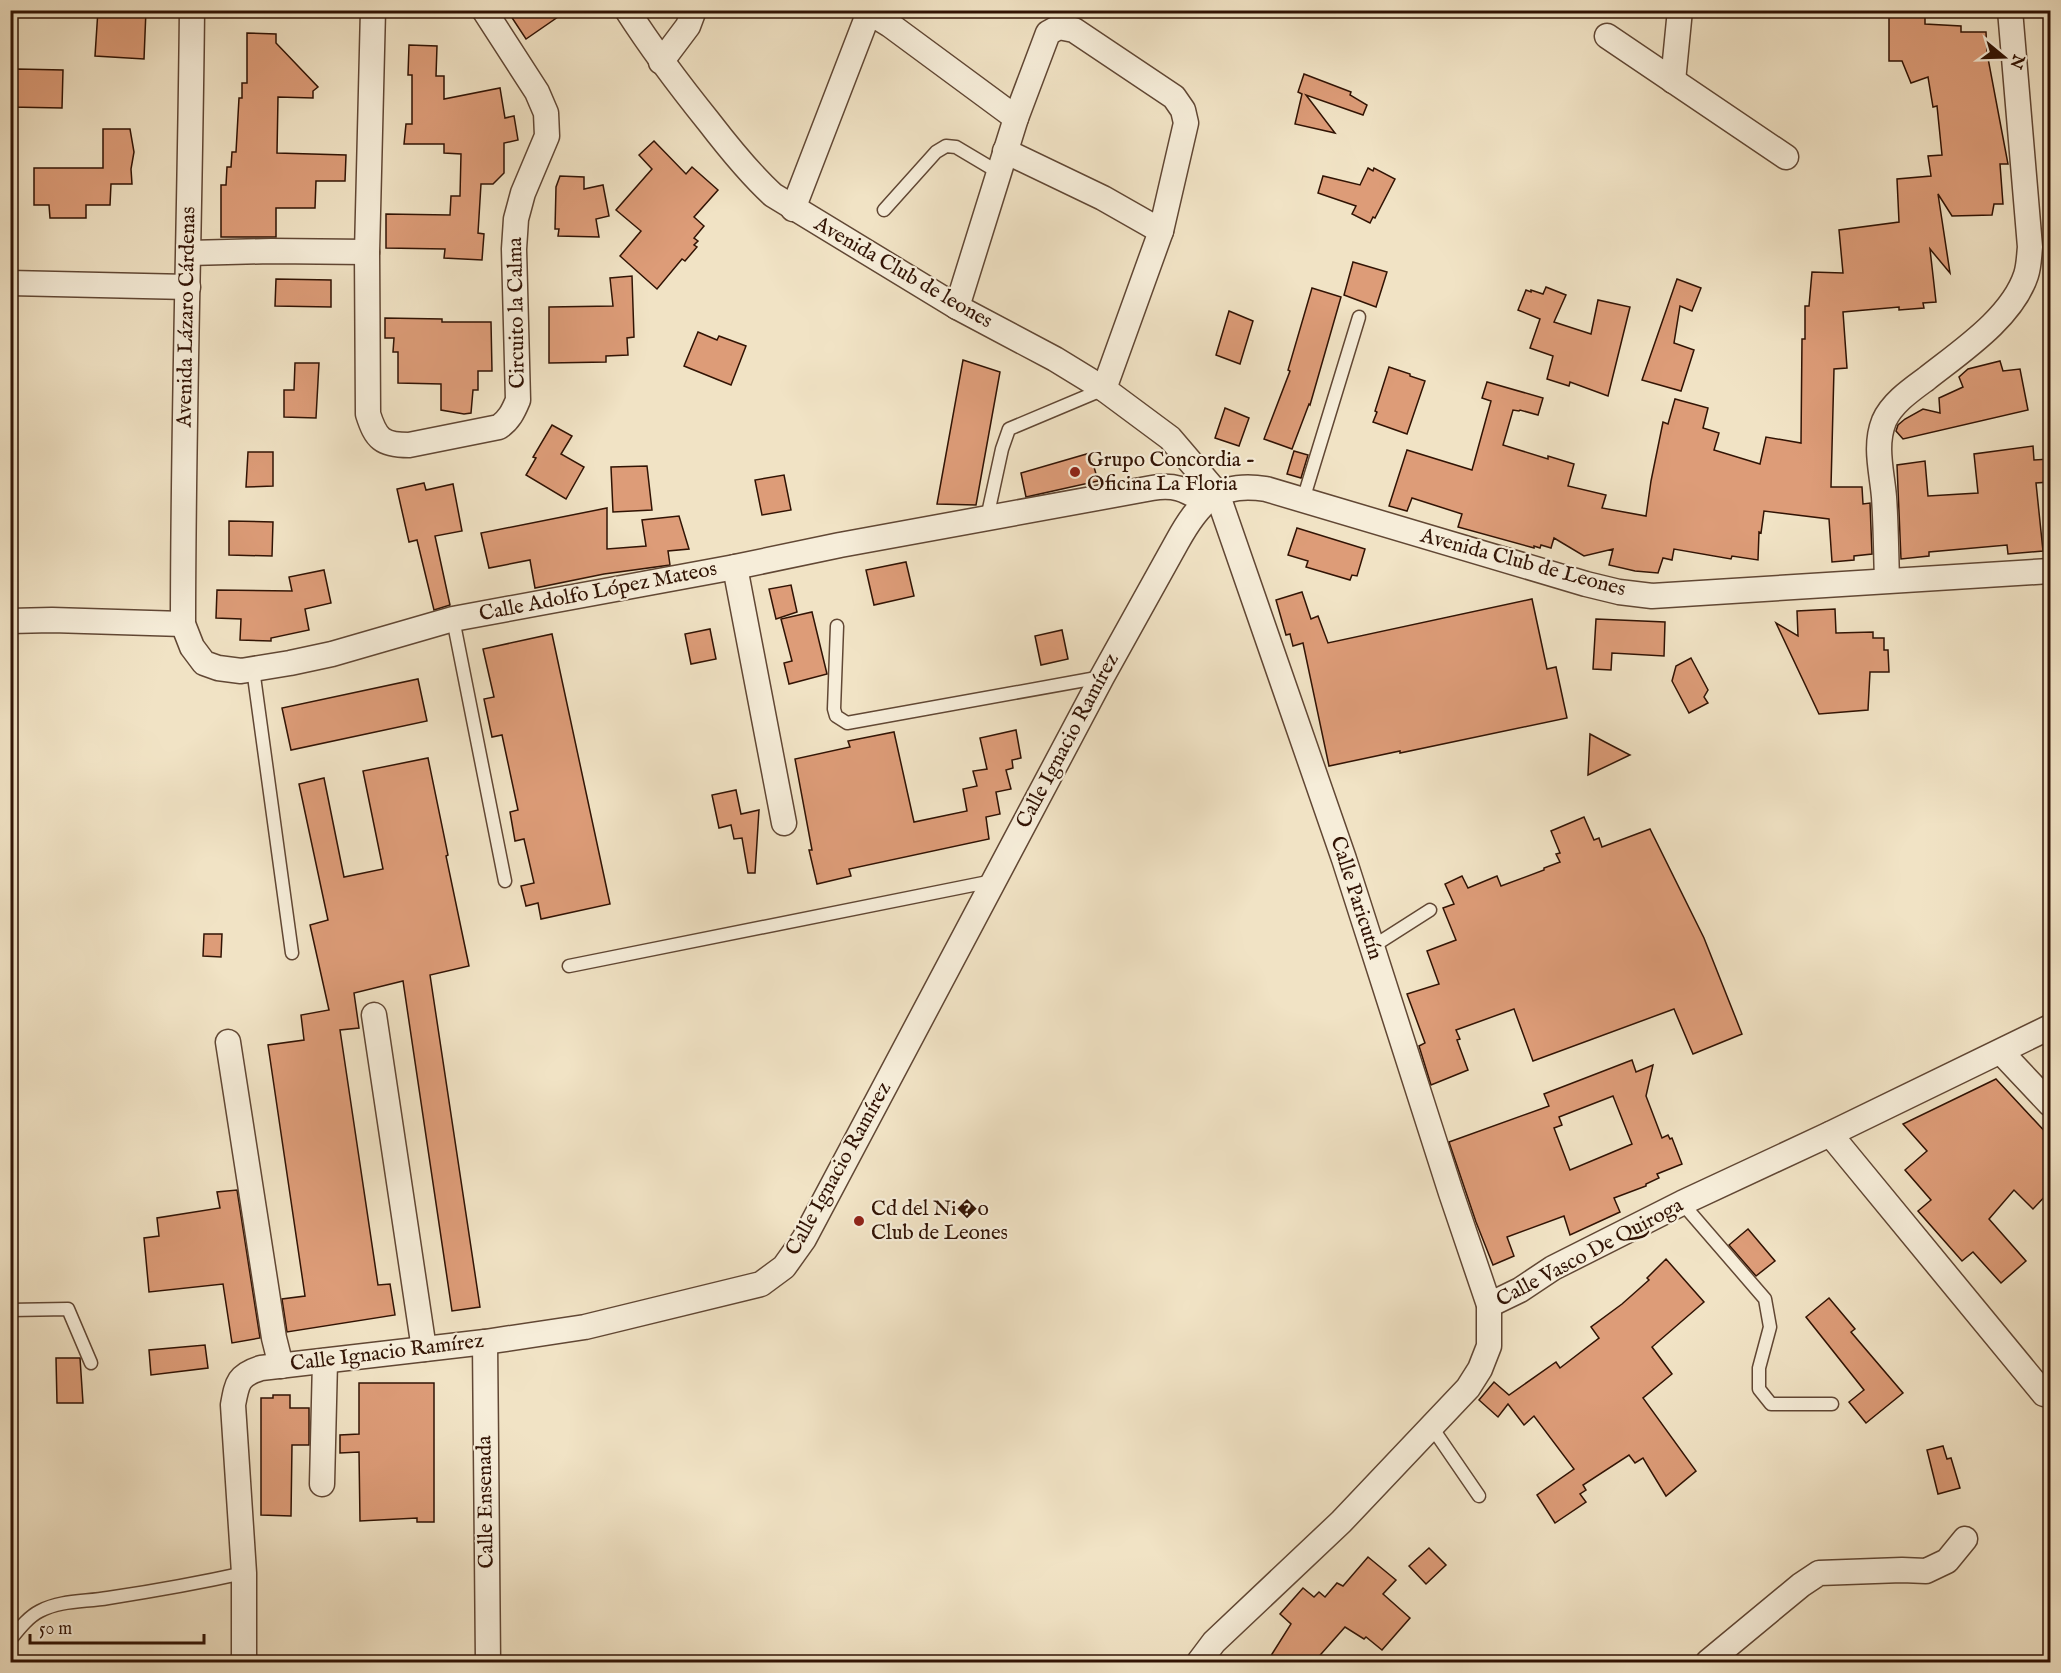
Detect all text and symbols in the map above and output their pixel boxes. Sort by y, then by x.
north arrow [1974,27,2034,87]
text: N [2005,50,2028,71]
street label: Avenida Lázaro Cárdenas [172,206,202,429]
street label: Avenida Club de leones [808,210,997,335]
street label: Circuito la Calma [502,236,532,389]
place label: Grupo Concordia - Oficina La Floria [1087,447,1255,498]
marker: Grupo Concordia - Oficina La Floria [1068,465,1082,479]
street label: Avenida Club de Leones [1417,522,1628,603]
street label: Calle Adolfo López Mateos [477,556,719,628]
street label: Calle Ignacio Ramírez [1010,648,1126,833]
street label: Calle Paricutín [1323,833,1389,963]
street label: Calle Ignacio Ramírez [780,1077,898,1261]
street label: Calle Vasco De Quiroga [1492,1192,1689,1314]
place label: Cd del Ni�o Club de Leones [871,1196,1008,1247]
marker: Cd del Ni�o Club de Leones [852,1214,866,1228]
street label: Calle Ignacio Ramírez [289,1328,486,1378]
street label: Calle Ensenada [471,1434,501,1569]
scale bar [30,1607,204,1645]
text: 50 m [39,1618,72,1641]

